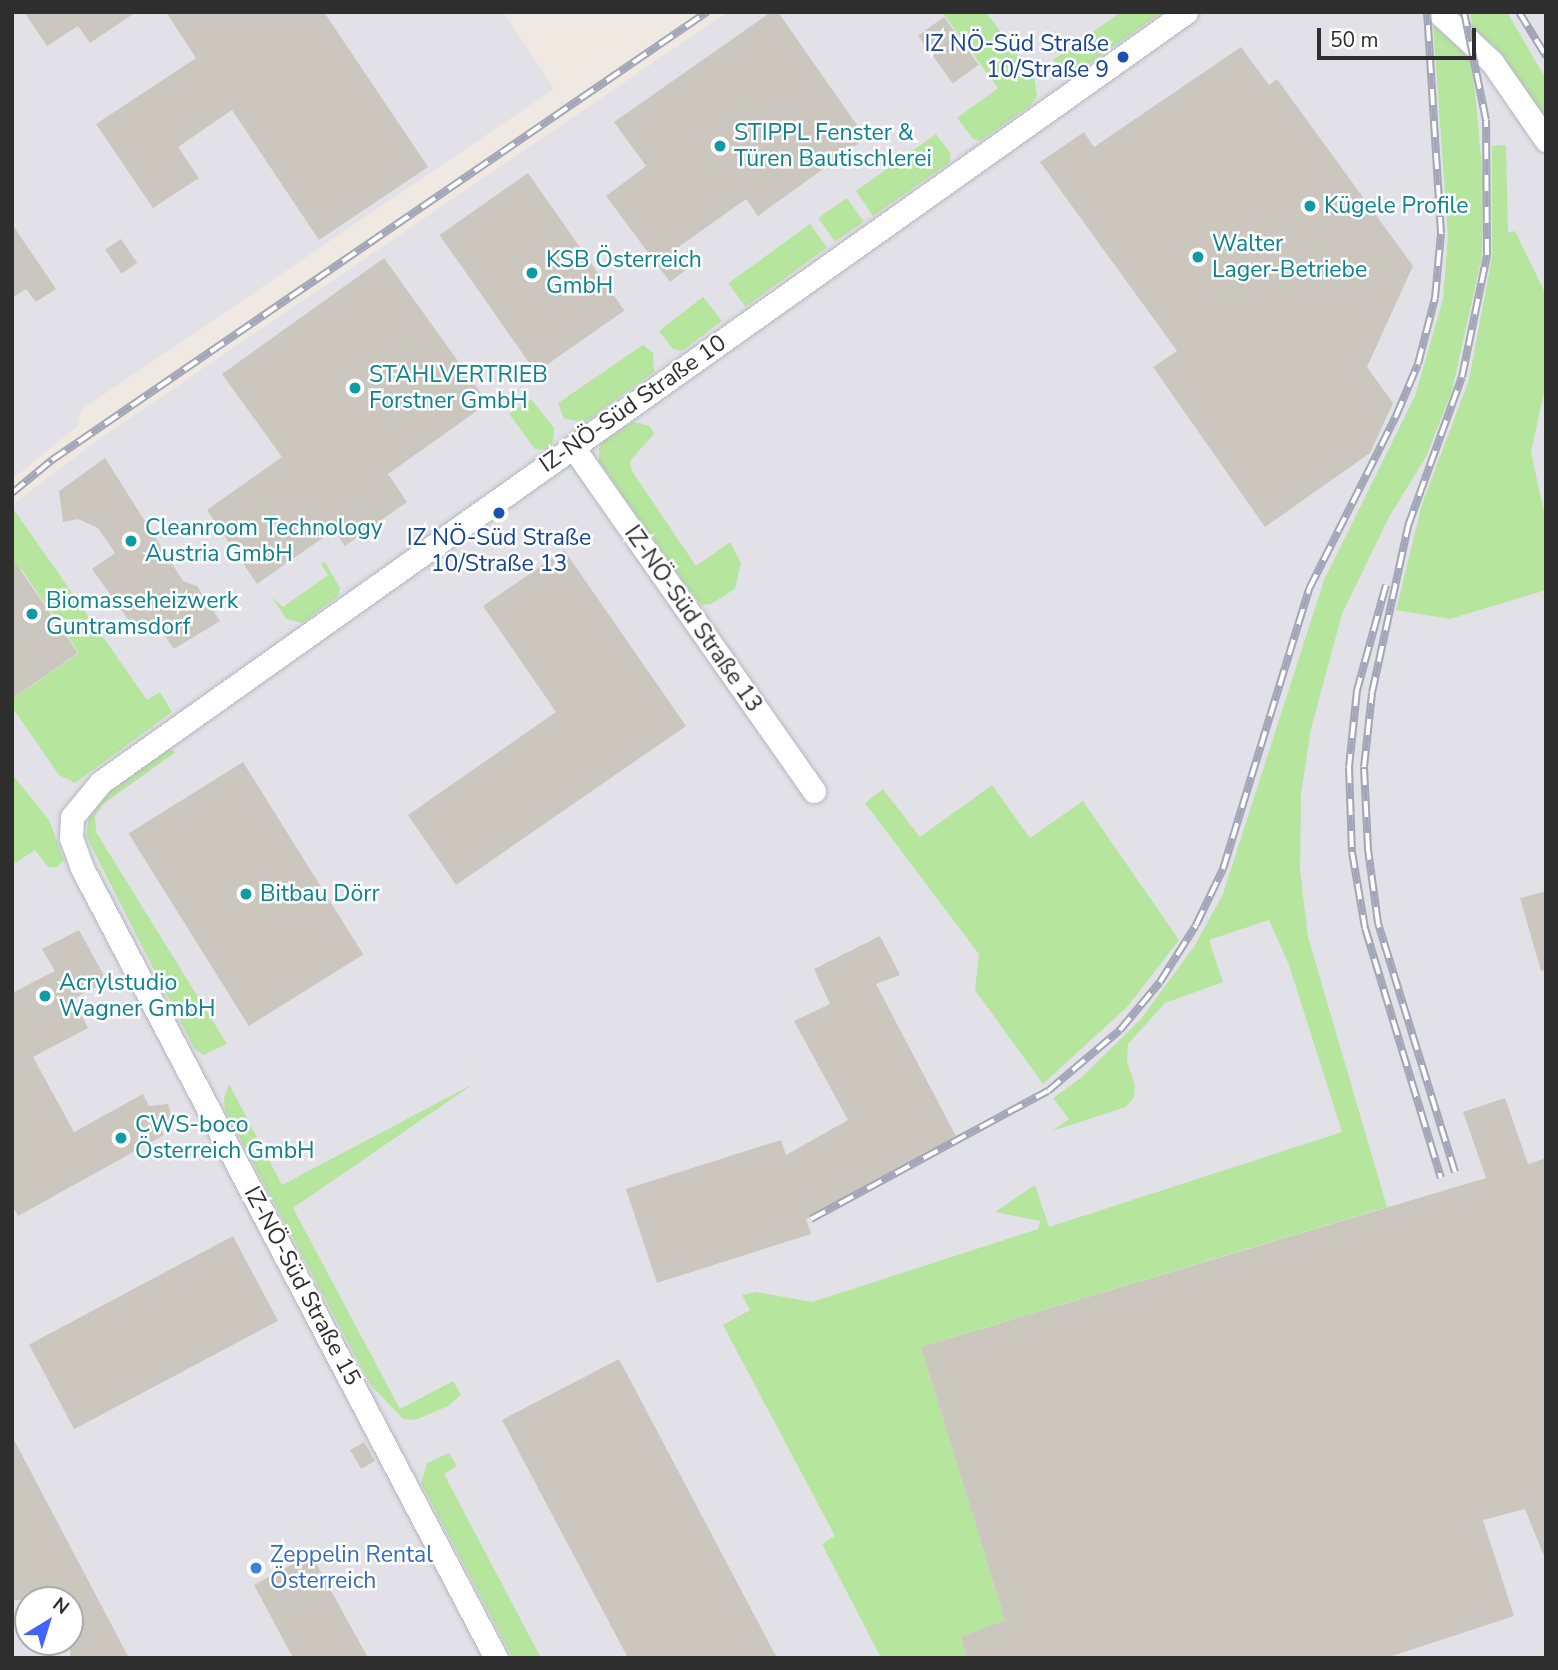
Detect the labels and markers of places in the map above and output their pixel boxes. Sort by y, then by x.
place label: IZ NÖ-Süd Straße 10/Straße 9 [924,30,1109,84]
marker: IZ NÖ-Süd Straße 10/Straße 9 [1115,49,1131,65]
place label: STIPPL Fenster & Türen Bautischlerei [734,119,932,173]
marker: STIPPL Fenster & Türen Bautischlerei [712,138,728,154]
place label: Kügele Profile [1324,192,1468,220]
marker: Kügele Profile [1302,198,1318,214]
place label: Walter Lager-Betriebe [1212,230,1367,284]
place label: KSB Österreich GmbH [546,246,702,300]
marker: Walter Lager-Betriebe [1190,249,1206,265]
marker: KSB Österreich GmbH [524,265,540,281]
place label: STAHLVERTRIEB Forstner GmbH [369,361,548,415]
marker: STAHLVERTRIEB Forstner GmbH [347,380,363,396]
marker: IZ NÖ-Süd Straße 10/Straße 13 [491,505,507,521]
place label: Cleanroom Technology Austria GmbH [145,514,383,568]
place label: IZ NÖ-Süd Straße 10/Straße 13 [407,524,591,578]
marker: Cleanroom Technology Austria GmbH [123,533,139,549]
place label: Biomasseheizwerk Guntramsdorf [46,587,238,641]
marker: Biomasseheizwerk Guntramsdorf [24,606,40,622]
place label: Bitbau Dörr [260,880,380,908]
marker: Bitbau Dörr [238,886,254,902]
place label: Acrylstudio Wagner GmbH [59,969,215,1023]
marker: Acrylstudio Wagner GmbH [37,988,53,1004]
place label: CWS-boco Österreich GmbH [135,1111,315,1165]
marker: CWS-boco Österreich GmbH [113,1130,129,1146]
place label: Zeppelin Rental Österreich [270,1541,433,1595]
marker: Zeppelin Rental Österreich [248,1560,264,1576]

